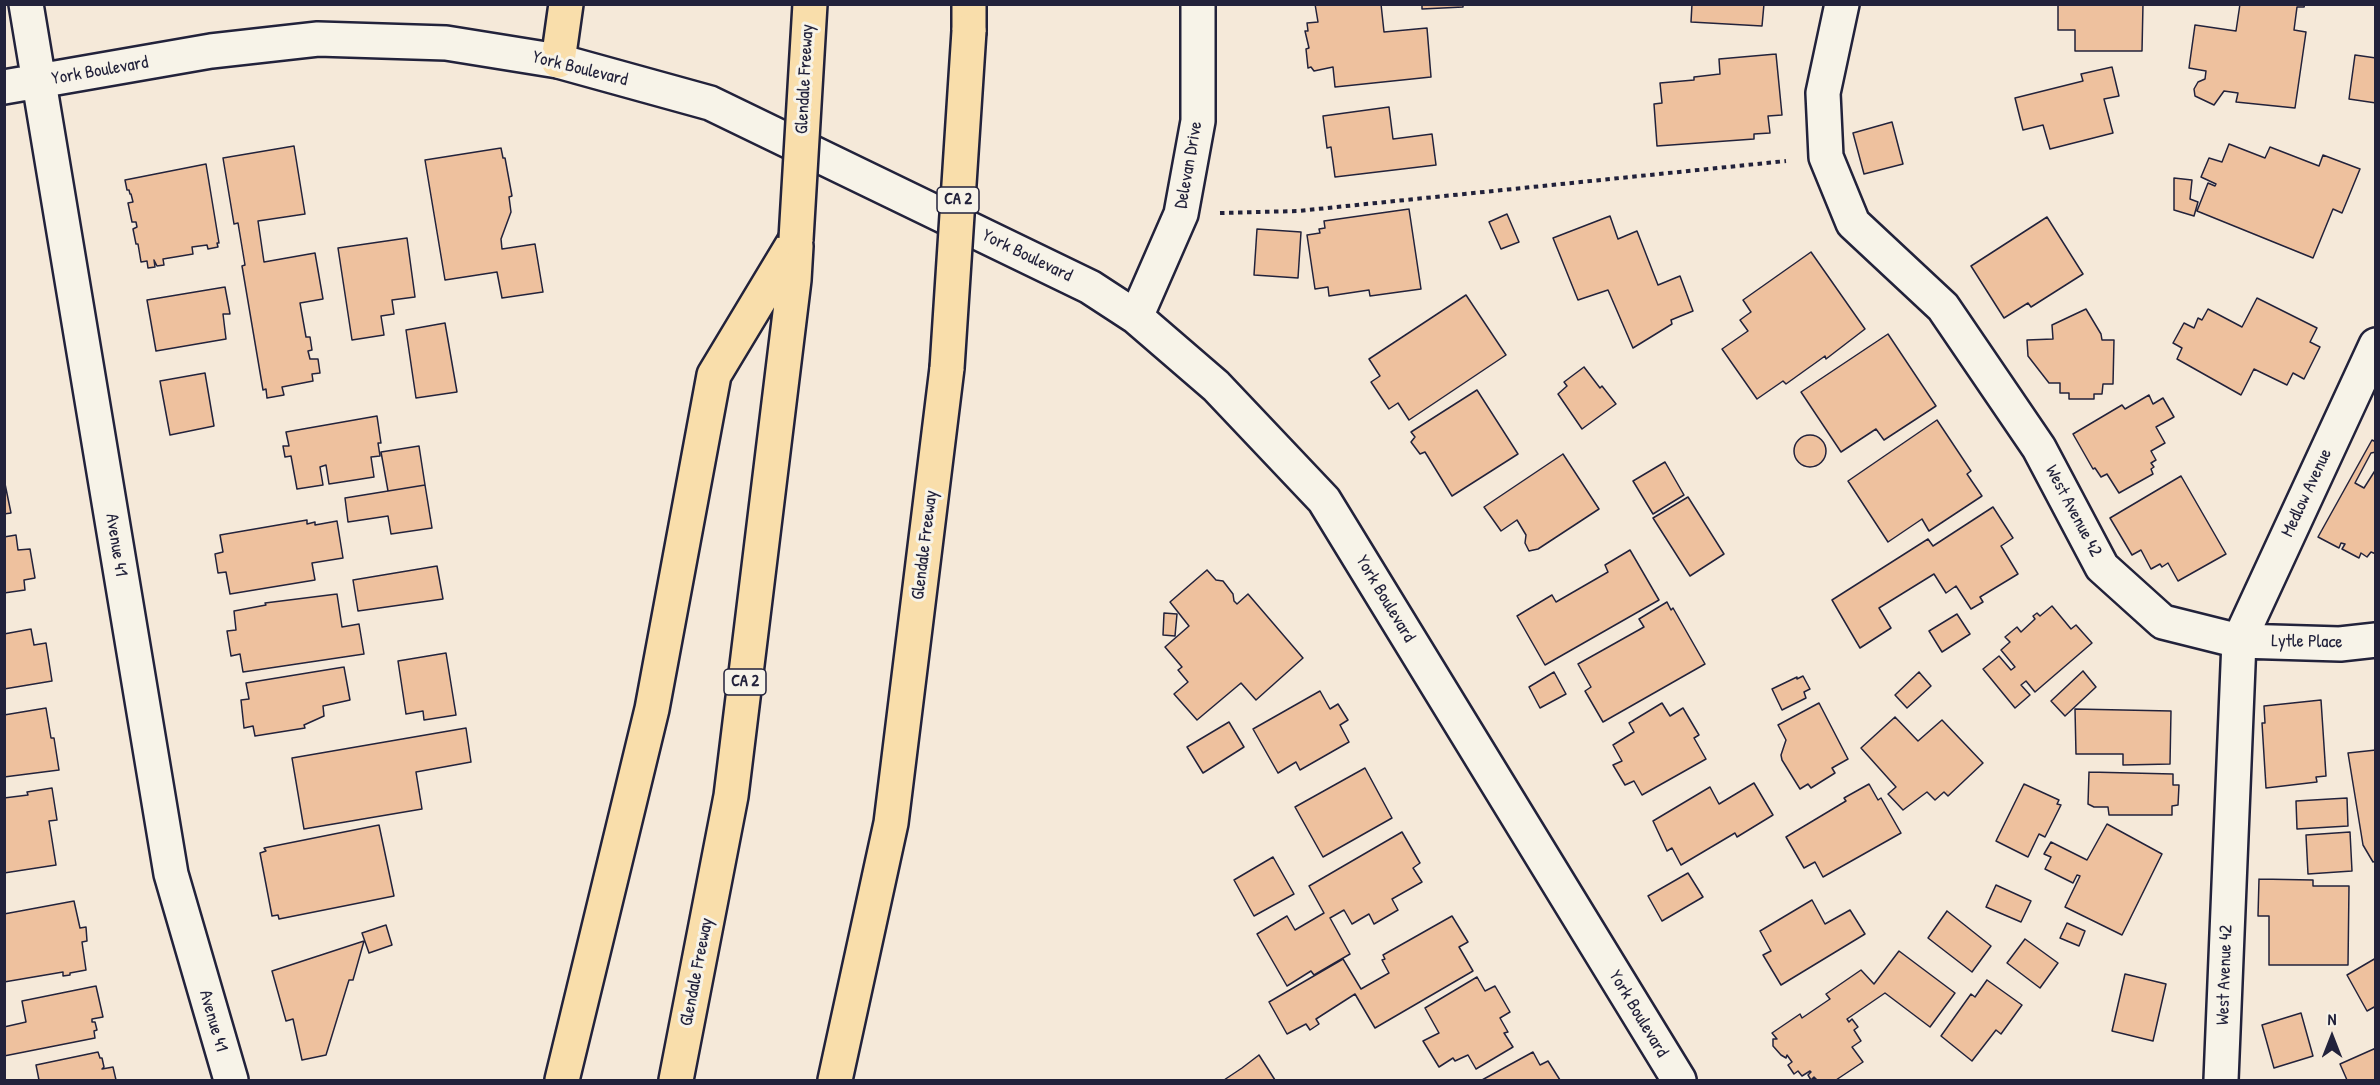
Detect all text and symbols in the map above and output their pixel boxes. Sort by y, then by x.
street label: Glendale Freeway [791,24,819,134]
street label: York Boulevard [530,47,630,91]
street label: York Boulevard [50,52,150,90]
street label: Delevan Drive [1171,120,1207,210]
road number: CA 2 [937,187,979,213]
street label: York Boulevard [978,225,1076,287]
street label: Medlow Avenue [2277,445,2337,541]
street label: West Avenue 42 [2040,462,2106,560]
street label: Glendale Freeway [908,489,942,601]
street label: Avenue 41 [100,512,132,578]
street label: York Boulevard [1351,552,1419,646]
street label: Lytle Place [2271,631,2343,653]
road number: CA 2 [724,669,766,695]
street label: Glendale Freeway [676,916,718,1028]
street label: West Avenue 42 [2212,924,2238,1026]
street label: York Boulevard [1604,967,1672,1061]
street label: Avenue 41 [194,988,232,1054]
north arrow [2302,1007,2362,1067]
text: N [2328,1008,2336,1030]

